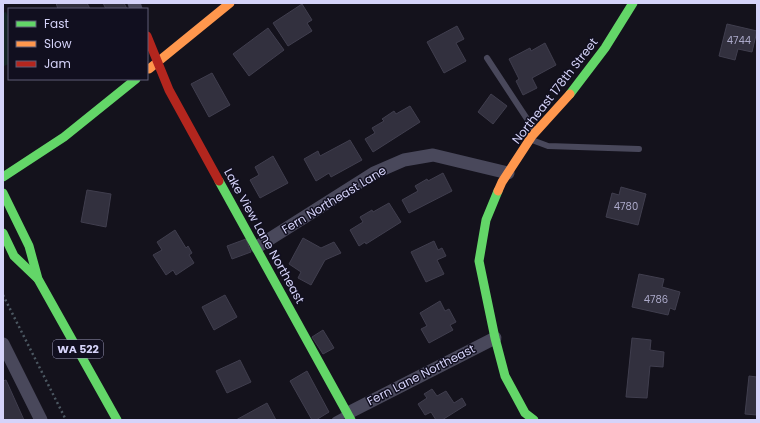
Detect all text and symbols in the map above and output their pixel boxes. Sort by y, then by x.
legend [8,8,148,80]
text: Fast [44,15,69,32]
house number: 4744 [727,33,751,48]
street label: Northeast 178th Street [508,34,601,147]
text: Slow [44,35,72,52]
text: Jam [44,55,71,72]
street label: Fern Northeast Lane [278,162,389,238]
street label: Lake View Lane Northeast [220,165,309,306]
house number: 4780 [614,199,638,214]
house number: 4786 [644,292,668,307]
road number: WA 522 [53,340,103,358]
street label: Fern Lane Northeast [364,340,478,409]

